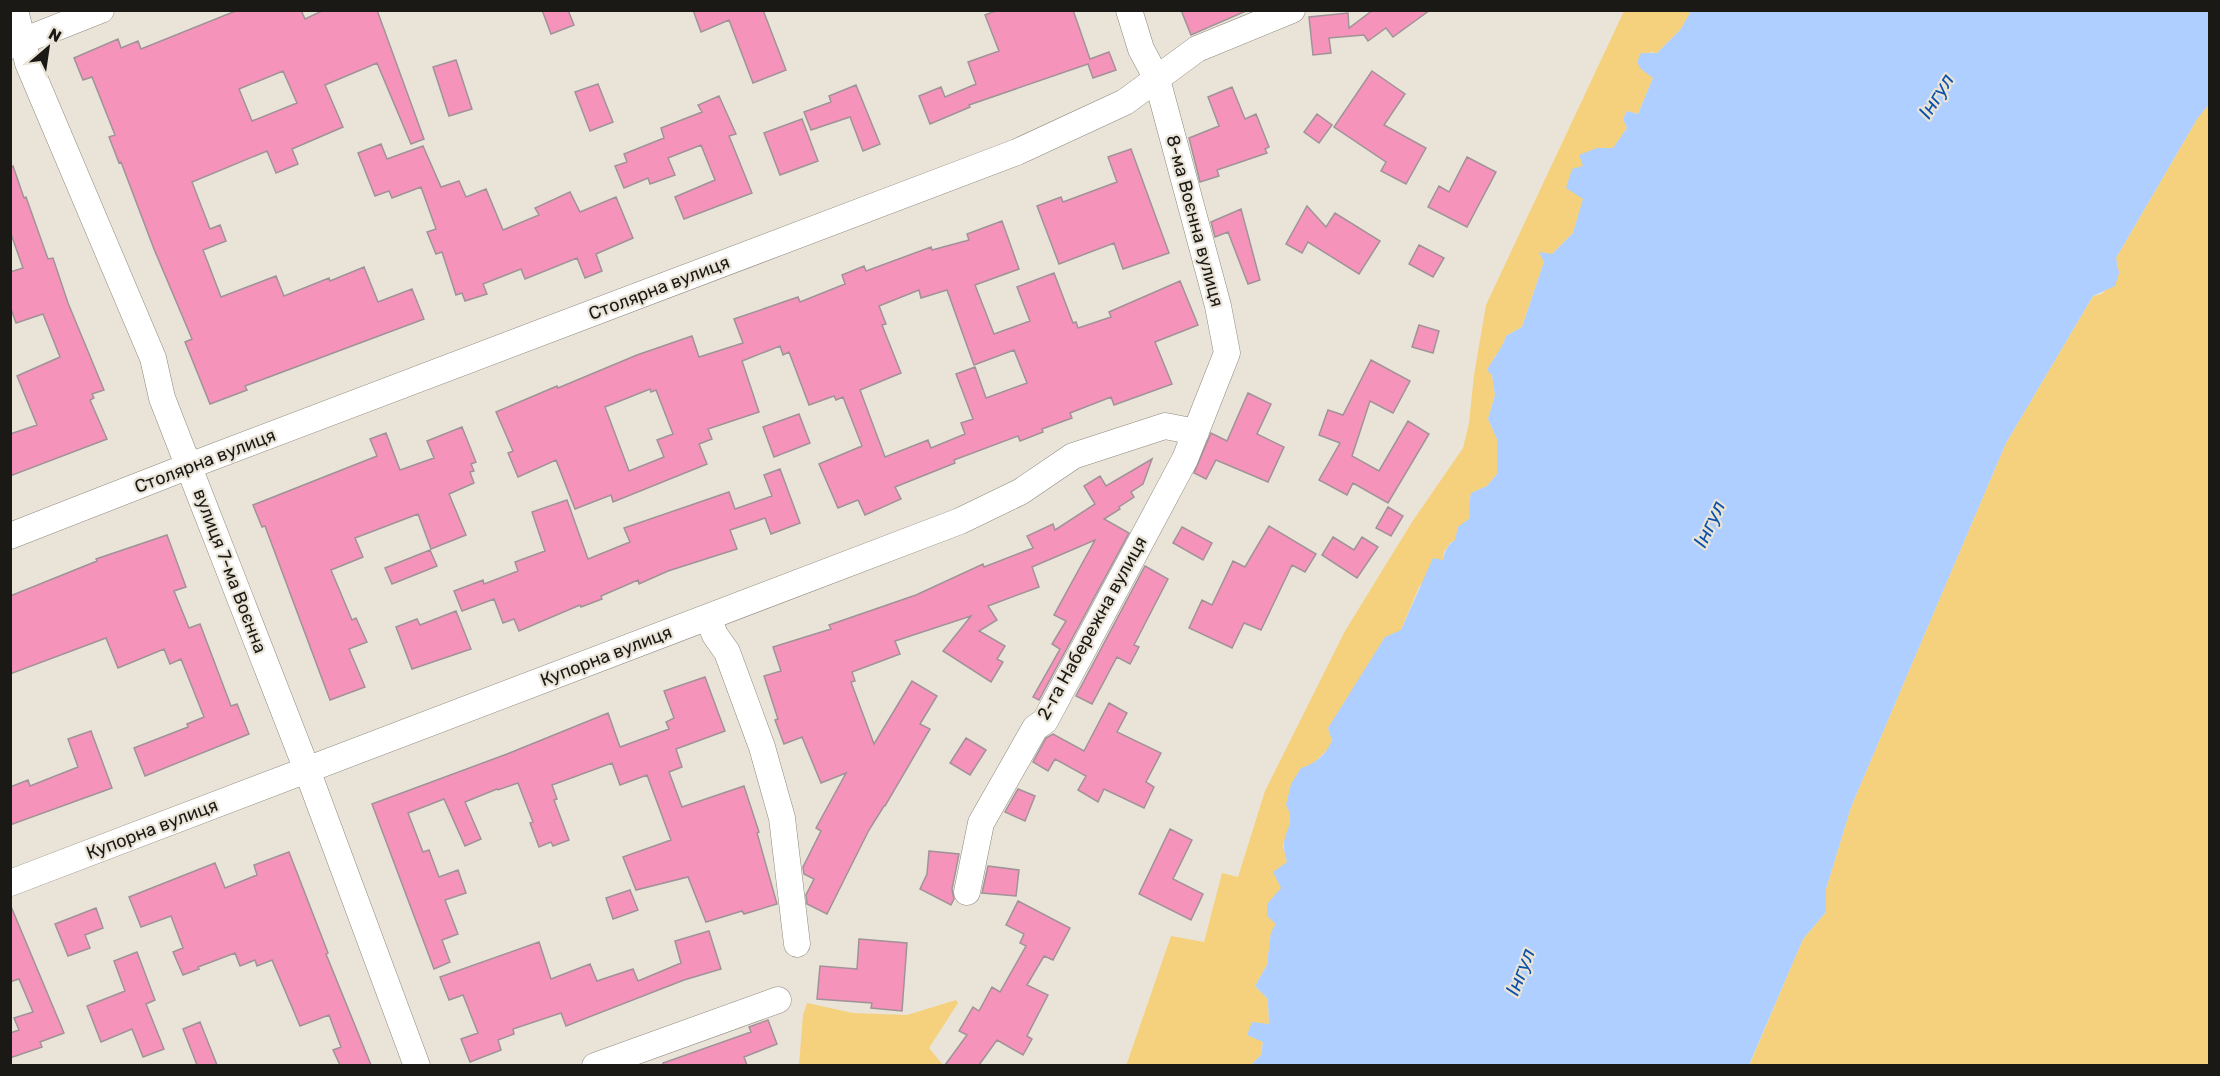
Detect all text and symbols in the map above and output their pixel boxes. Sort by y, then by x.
north arrow [18,18,78,78]
text: N [45,24,65,46]
water label: Інгул [1913,69,1959,123]
street label: 8-ма Воєнна вулиця [1161,133,1229,309]
street label: Столярна вулиця [585,251,733,325]
street label: Столярна вулиця [131,424,279,498]
street label: вулиця 7-ма Воєнна [189,486,271,656]
water label: Інгул [1688,497,1730,551]
street label: 2-га Набережна вулиця [1032,532,1152,724]
street label: Купорна вулиця [537,621,675,691]
street label: Купорна вулиця [83,794,221,864]
water label: Інгул [1500,945,1540,999]

